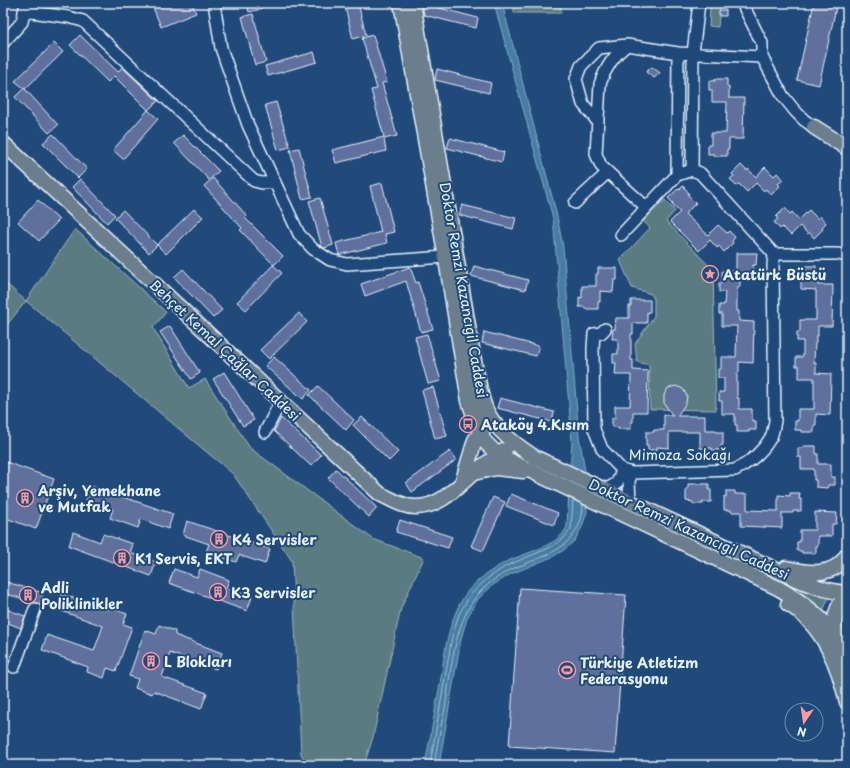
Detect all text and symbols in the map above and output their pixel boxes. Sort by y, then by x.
street label: Doktor Remzi Kazancıgil Caddesi [435,180,493,400]
place icon: Atatürk Büstü [700,264,720,284]
place label: Atatürk Büstü [723,264,827,285]
street label: Behçet Kemal Çağlar Caddesi [145,274,305,426]
bus stop icon: Ataköy 4.Kısım [458,414,478,434]
place label: Ataköy 4.Kısım [481,414,589,435]
street label: Mimoza Sokağı [629,444,731,465]
street label: Doktor Remzi Kazancıgil Caddesi [585,473,793,585]
place label: Arşiv, Yemekhane ve Mutfak [37,480,161,517]
building icon: Arşiv, Yemekhane ve Mutfak [15,488,35,508]
building icon: K4 Servisler [209,529,229,549]
place label: K4 Servisler [232,529,317,550]
building icon: K1 Servis, EKT [112,548,132,568]
place label: K1 Servis, EKT [135,548,233,569]
place label: Adli Poliklinikler [41,577,123,614]
building icon: K3 Servisler [208,582,228,602]
place label: K3 Servisler [231,582,316,603]
building icon: Adli Poliklinikler [18,585,38,605]
building icon: L Blokları [141,651,161,671]
place label: L Blokları [164,651,232,672]
place label: Türkiye Atletizm Federasyonu [580,652,698,689]
sports icon: Türkiye Atletizm Federasyonu [557,660,577,680]
north arrow [784,702,824,742]
text: N [795,723,808,741]

